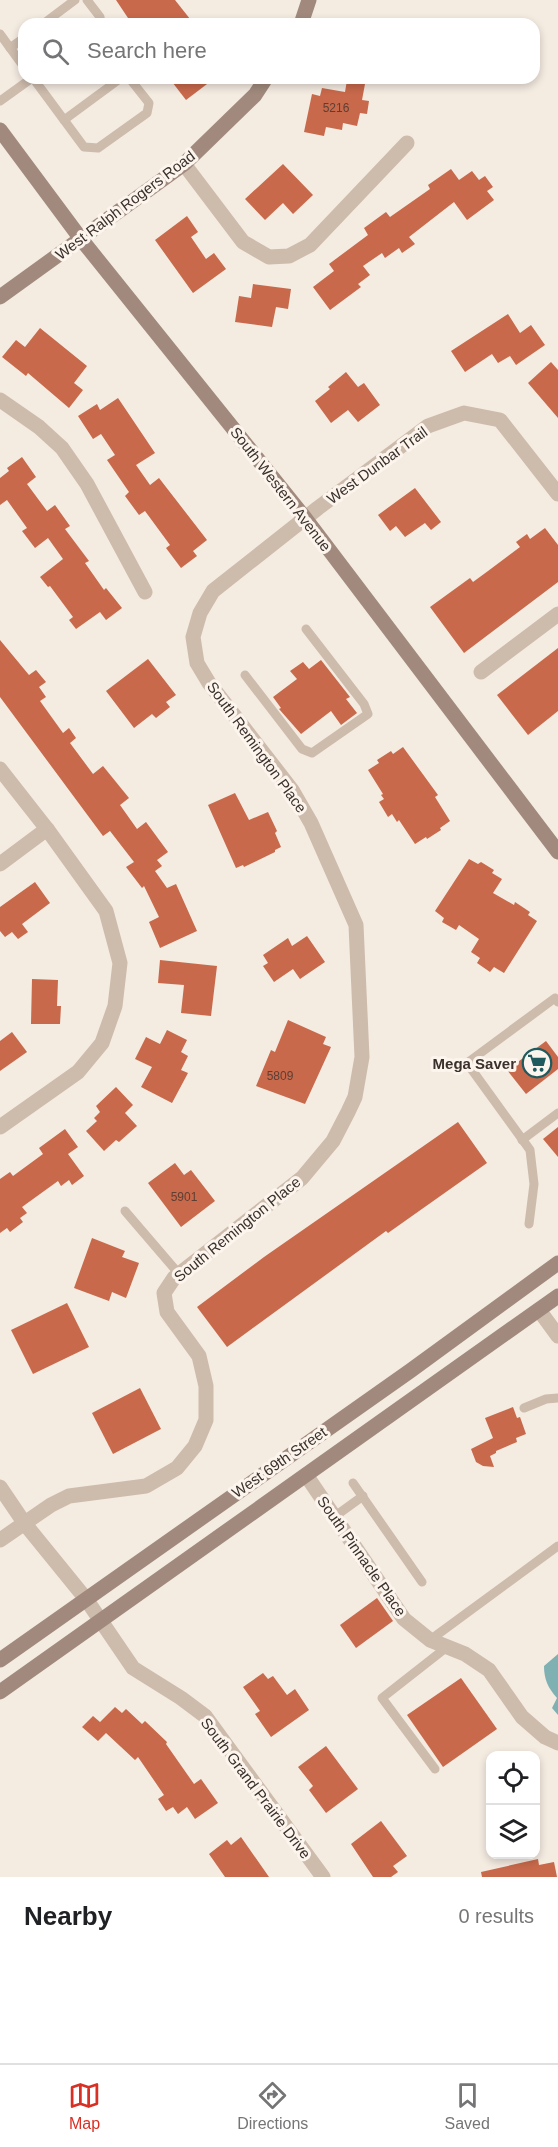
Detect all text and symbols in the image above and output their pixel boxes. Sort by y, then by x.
search box [18,18,540,84]
icon: search [39,35,72,68]
text: Search here [87,38,207,63]
house number: 5216 [323,101,350,115]
street label: West Ralph Rogers Road [52,147,198,263]
street label: West Dunbar Trail [324,423,430,507]
street label: South Western Avenue [227,424,335,554]
street label: South Remington Place [204,678,310,816]
supermarket icon: Mega Saver [521,1047,553,1079]
place label: Mega Saver [433,1055,516,1072]
house number: 5809 [267,1069,294,1083]
street label: South Remington Place [170,1173,304,1285]
house number: 5901 [171,1190,198,1204]
street label: West 69th Street [228,1423,330,1501]
street label: South Pinnacle Place [314,1493,410,1619]
street label: South Grand Prairie Drive [198,1714,314,1862]
map controls [486,1751,540,1859]
button: locate [486,1751,540,1805]
button: layers [486,1805,540,1859]
text: Nearby [24,1901,112,1931]
text: 0 results [458,1905,534,1927]
tab: Map [68,2079,101,2133]
tab: Directions [237,2079,308,2133]
tab: Saved [445,2079,490,2133]

